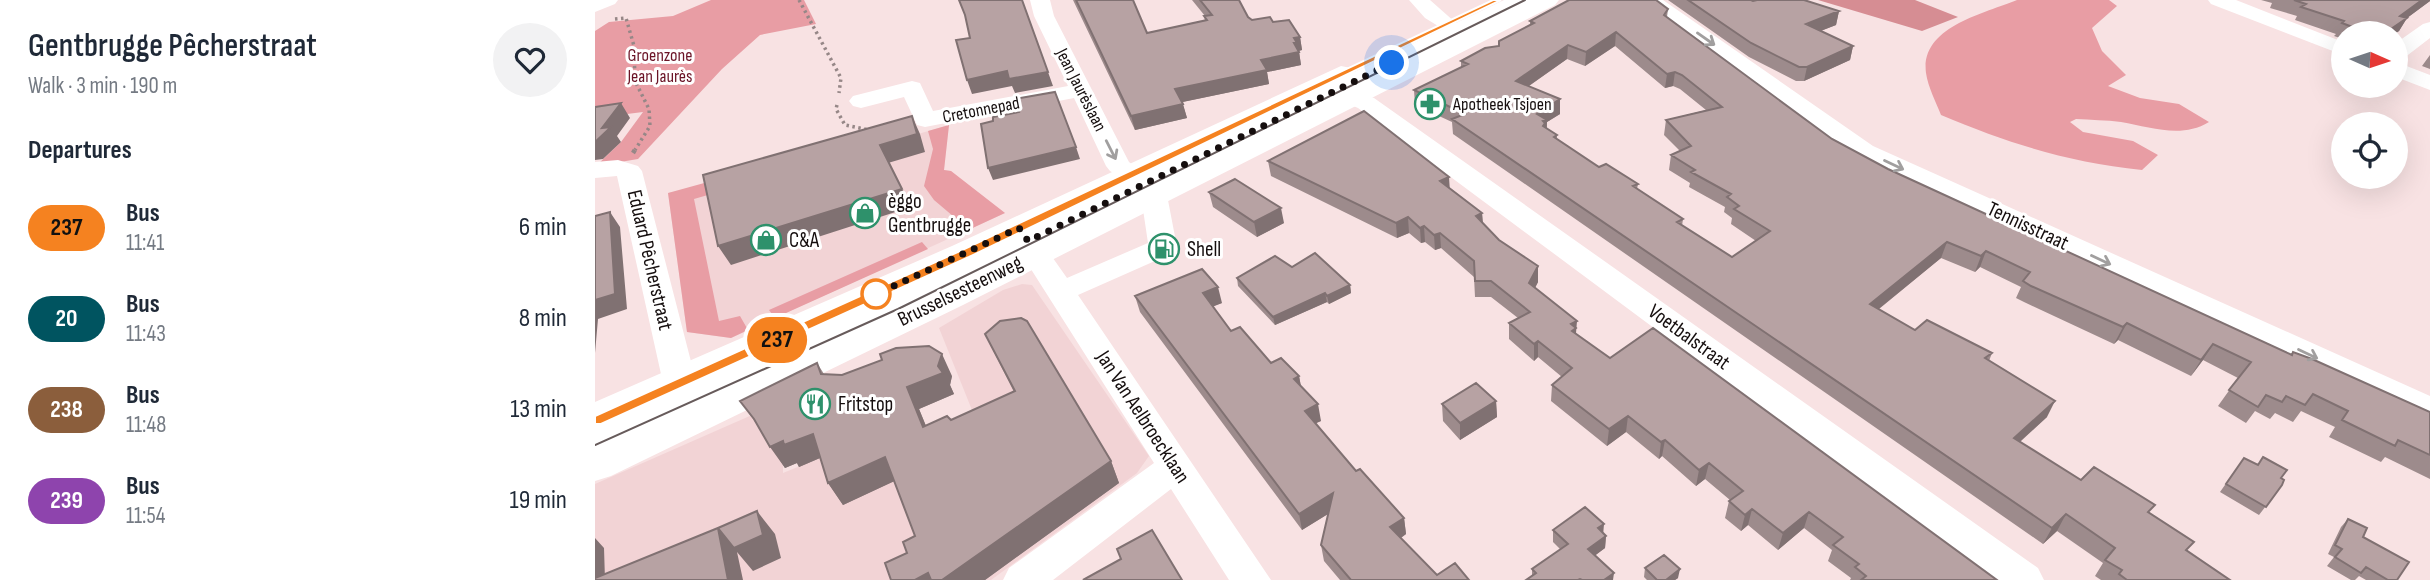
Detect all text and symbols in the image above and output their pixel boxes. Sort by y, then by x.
north arrow [2331,21,2408,98]
map controls [2331,21,2408,189]
button: heart [493,23,567,97]
text: Gentbrugge Pêcherstraat [28,26,317,66]
one-way arrow [1696,32,1715,47]
street label: Jean Jaurèslaan [1051,44,1111,135]
park label: Groenzone Jean Jaurès [626,45,693,87]
your location [1374,45,1409,80]
text: Walk · 3 min · 190 m [28,72,177,100]
pharmacy icon: Apotheek Tsjoen [1413,87,1447,121]
street label: Cretonnepad [941,92,1021,128]
place label: Apotheek Tsjoen [1452,94,1552,115]
button: locate [2331,112,2408,189]
text: Departures [28,135,132,166]
one-way arrow [1104,139,1118,160]
one-way arrow [1883,159,1905,172]
street label: Eduard Pêcherstraat [622,188,678,332]
place label: èggo Gentbrugge [888,189,971,238]
shop icon: èggo Gentbrugge [848,196,882,230]
street label: Tennisstraat [1983,196,2073,256]
text: Bus [126,198,160,229]
text: 6 min [519,212,567,243]
text: 237 [51,213,82,242]
shop icon: C&A [749,223,783,257]
place label: C&A [789,228,820,253]
text: 11:41 [126,229,164,257]
fuel station icon: Shell [1147,232,1181,266]
place label: Shell [1187,237,1221,262]
street label: Brusselsesteenweg [894,250,1026,332]
one-way arrow [2090,254,2112,267]
unlabelled marker [861,279,891,309]
text: Bus [126,289,160,320]
street label: Voetbalstraat [1643,299,1735,375]
text: 8 min [519,303,567,334]
text: 20 [56,304,77,333]
line badge: 237 [737,317,817,363]
text: 11:43 [126,320,166,348]
text: 237 [761,325,793,354]
street label: Jan Van Aelbroecklaan [1090,345,1195,488]
one-way arrow [2297,348,2318,361]
text: Bus [126,380,160,411]
restaurant icon: Fritstop [798,387,832,421]
place label: Fritstop [838,392,893,417]
text: 13 min [510,394,567,425]
text: 238 [50,395,83,424]
text: 11:48 [126,411,166,439]
text: Bus [126,471,160,502]
text: 19 min [510,485,567,516]
text: 239 [50,486,83,515]
text: 11:54 [126,502,165,530]

